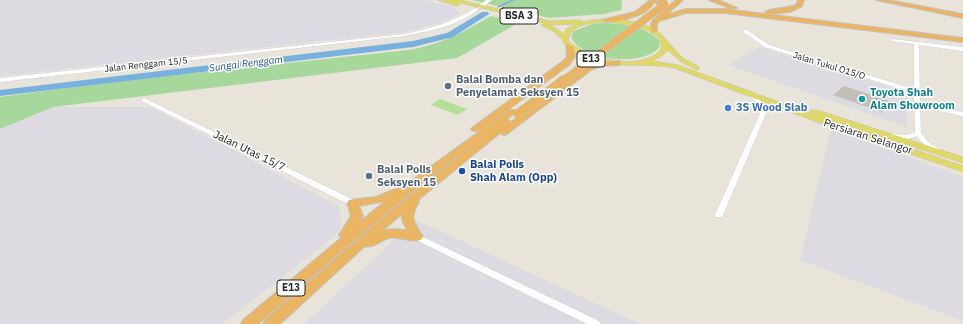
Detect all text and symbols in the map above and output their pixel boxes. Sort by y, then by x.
road number: BSA 3 [500,8,538,24]
street label: Jalan Tukul O15/O [792,50,866,82]
road number: E13 [577,51,605,67]
water label: Sungai Renggam [208,54,284,74]
street label: Jalan Renggam 15/5 [104,55,188,75]
place label: Balai Bomba dan Penyelamat Seksyen 15 [456,73,579,99]
marker: Balai Bomba dan Penyelamat Seksyen 15 [443,81,453,91]
place label: Toyota Shah Alam Showroom [870,86,955,112]
marker: Toyota Shah Alam Showroom [857,94,867,104]
place label: 3S Wood Slab [736,101,807,115]
marker: 3S Wood Slab [723,103,733,113]
street label: Persiaran Selangor [822,116,914,158]
street label: Jalan Utas 15/7 [211,128,287,174]
place label: Balai Polis Shah Alam (Opp) [470,158,557,184]
place label: Balai Polis Seksyen 15 [377,163,436,189]
marker: Balai Polis Shah Alam (Opp) [457,166,467,176]
marker: Balai Polis Seksyen 15 [364,171,374,181]
road number: E13 [277,280,305,296]

